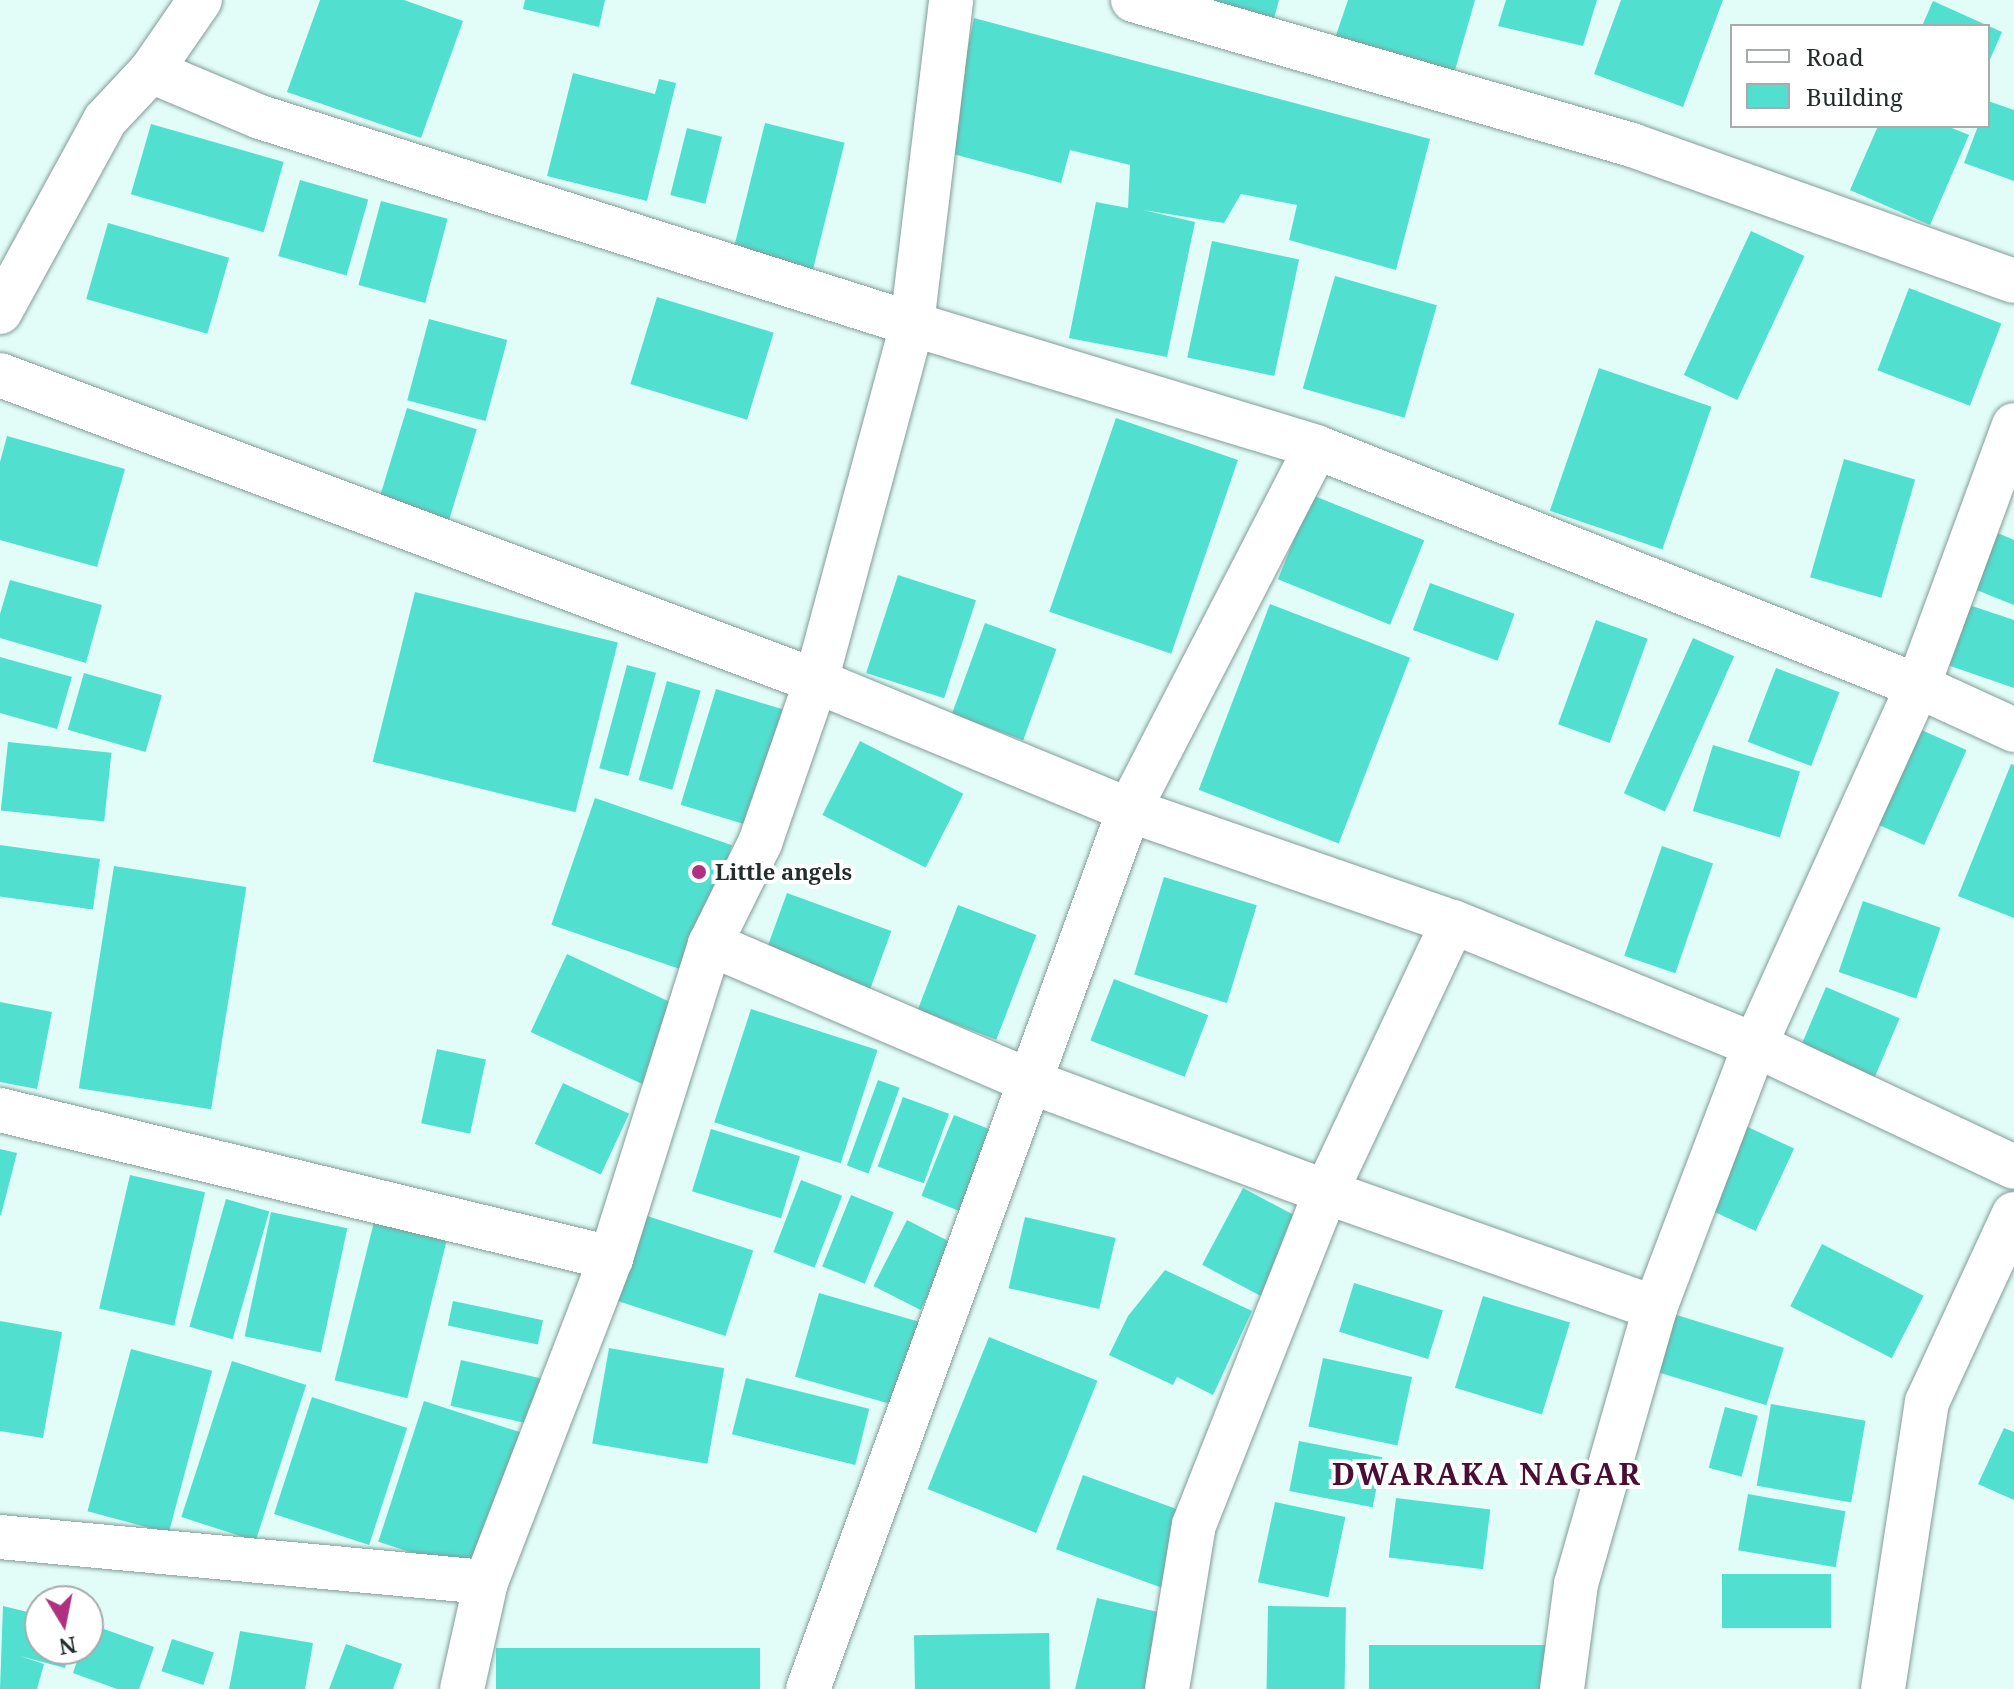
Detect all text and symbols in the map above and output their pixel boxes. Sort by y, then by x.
legend [1730,24,1990,128]
text: Road [1806,40,1864,73]
text: Building [1806,80,1903,113]
place label: Little angels [715,859,852,885]
marker: Little angels [690,863,708,881]
district label: DWARAKA NAGAR [1332,1456,1642,1492]
north arrow [24,1585,104,1665]
text: N [57,1630,79,1663]

